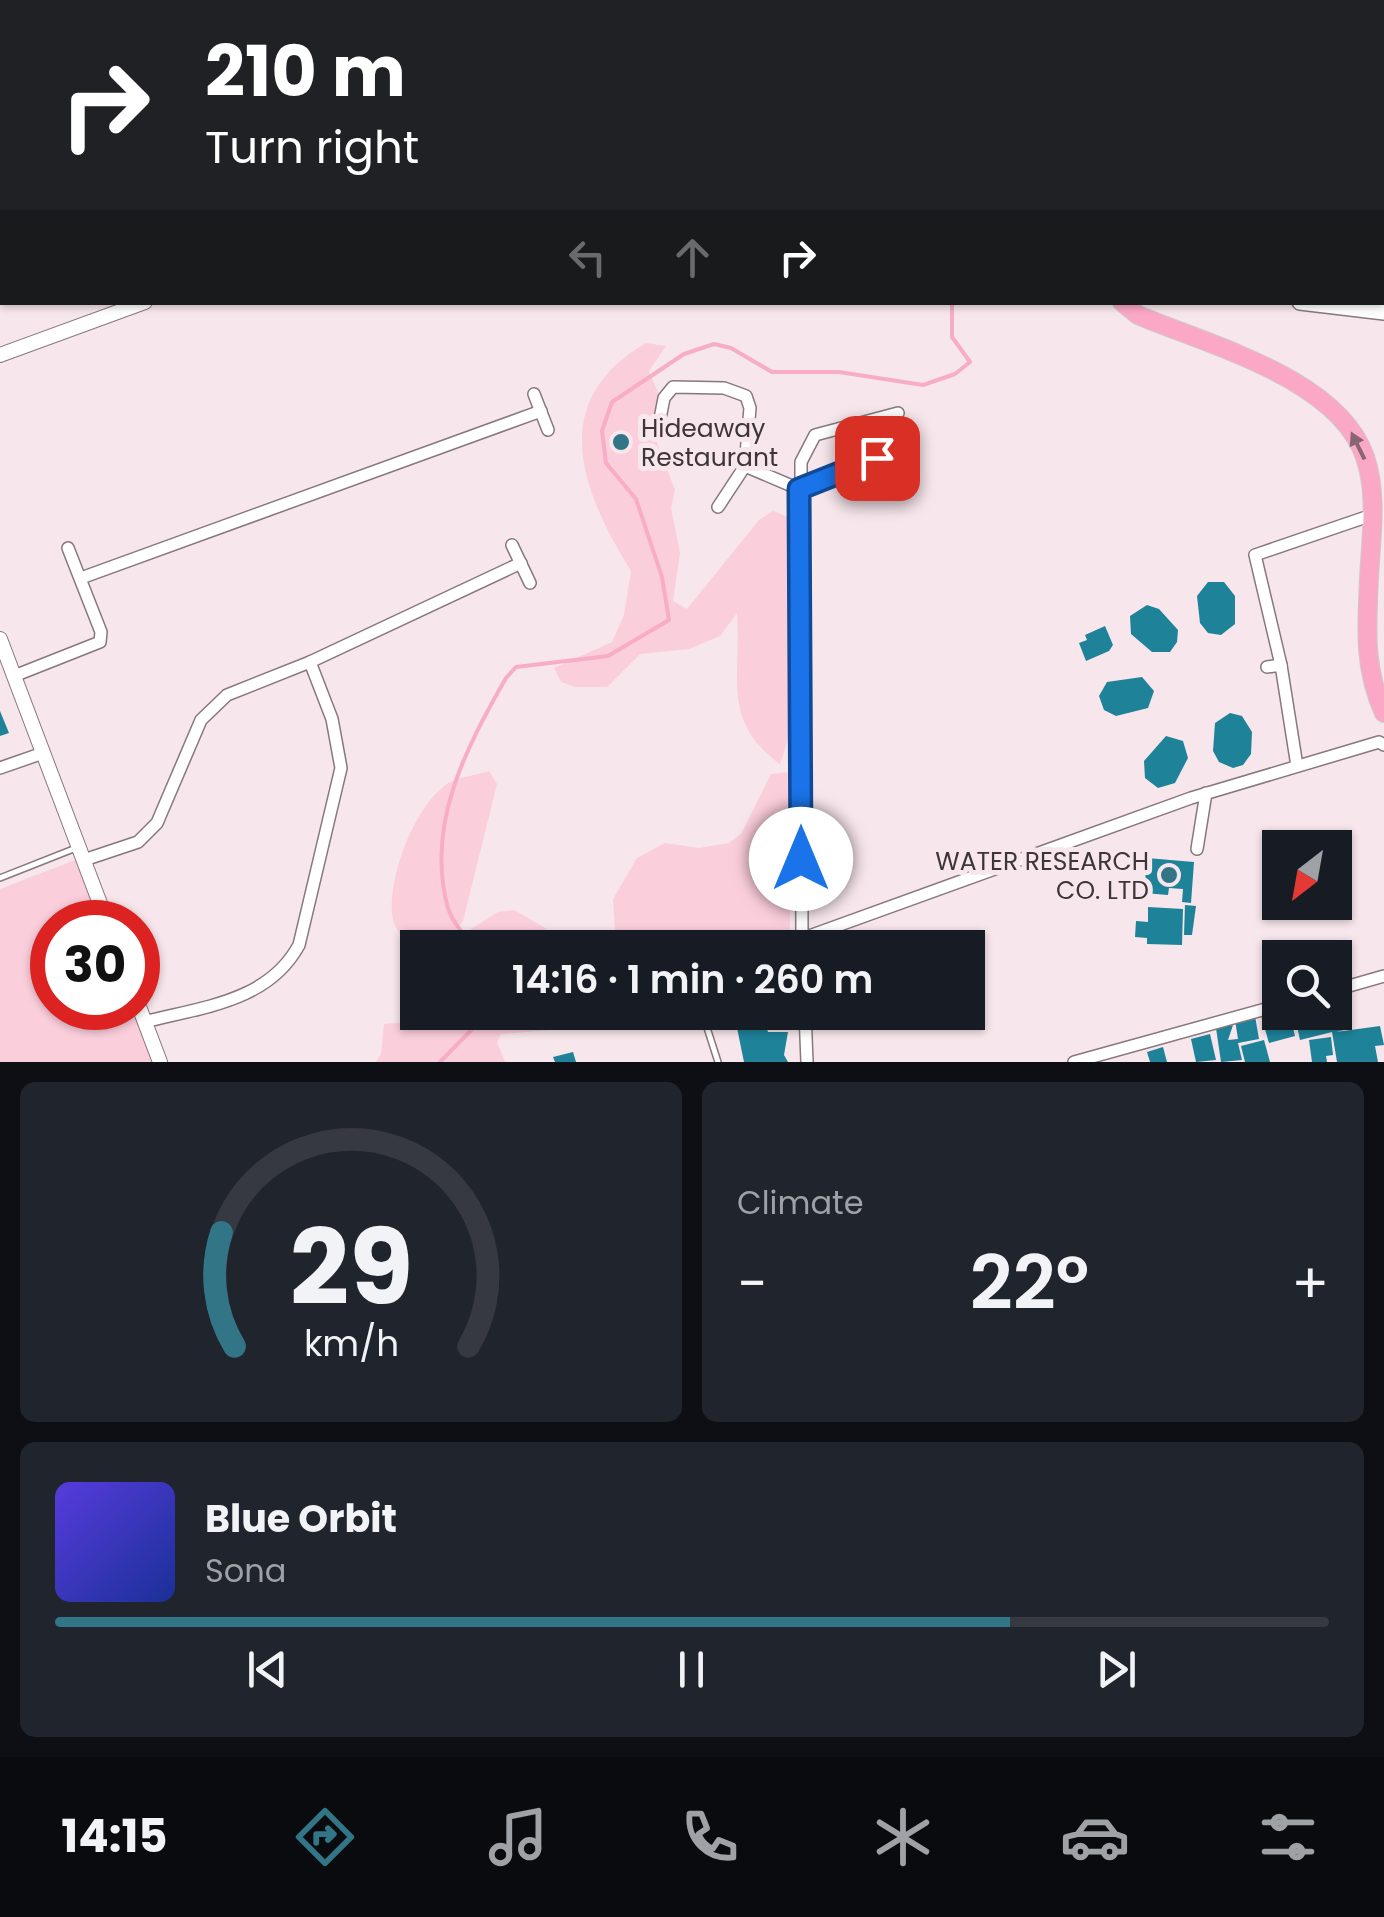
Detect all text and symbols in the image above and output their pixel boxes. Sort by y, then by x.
text: 210 m [205,22,406,121]
icon: right [40,40,170,170]
text: Turn right [205,116,419,179]
icon: left [560,230,615,285]
icon: ahead [665,230,720,285]
icon: right [770,230,825,285]
place label: Hideaway Restaurant [641,411,778,475]
pin [835,416,920,501]
marker: Hideaway Restaurant [610,431,632,453]
icon: arrive [850,431,905,486]
one-way arrow [1350,432,1367,461]
position arrow [749,807,853,911]
north arrow [1262,830,1352,920]
map controls [1262,830,1352,1030]
place label: WATER RESEARCH CO. LTD [935,844,1149,908]
marker: WATER RESEARCH CO. LTD [1158,864,1180,886]
speed limit sign: 30 [30,900,160,1030]
button: search [1262,940,1352,1030]
text: 14:16 · 1 min · 260 m [512,953,873,1006]
text: Climate [737,1180,864,1225]
text: 29 [289,1195,413,1340]
text: 22° [970,1230,1089,1335]
text: − [737,1245,767,1322]
text: + [1291,1245,1329,1322]
text: km/h [303,1318,399,1369]
text: Blue Orbit [205,1492,397,1545]
text: Sona [205,1548,286,1593]
icon: previous [240,1642,295,1697]
icon: pause [664,1642,719,1697]
icon: next [1089,1642,1144,1697]
icon: directions [290,1802,360,1872]
icon: music [483,1802,553,1872]
icon: phone [675,1802,745,1872]
icon: climate [868,1802,938,1872]
icon: car [1060,1802,1130,1872]
icon: filters [1253,1802,1323,1872]
text: 14:15 [61,1805,168,1868]

